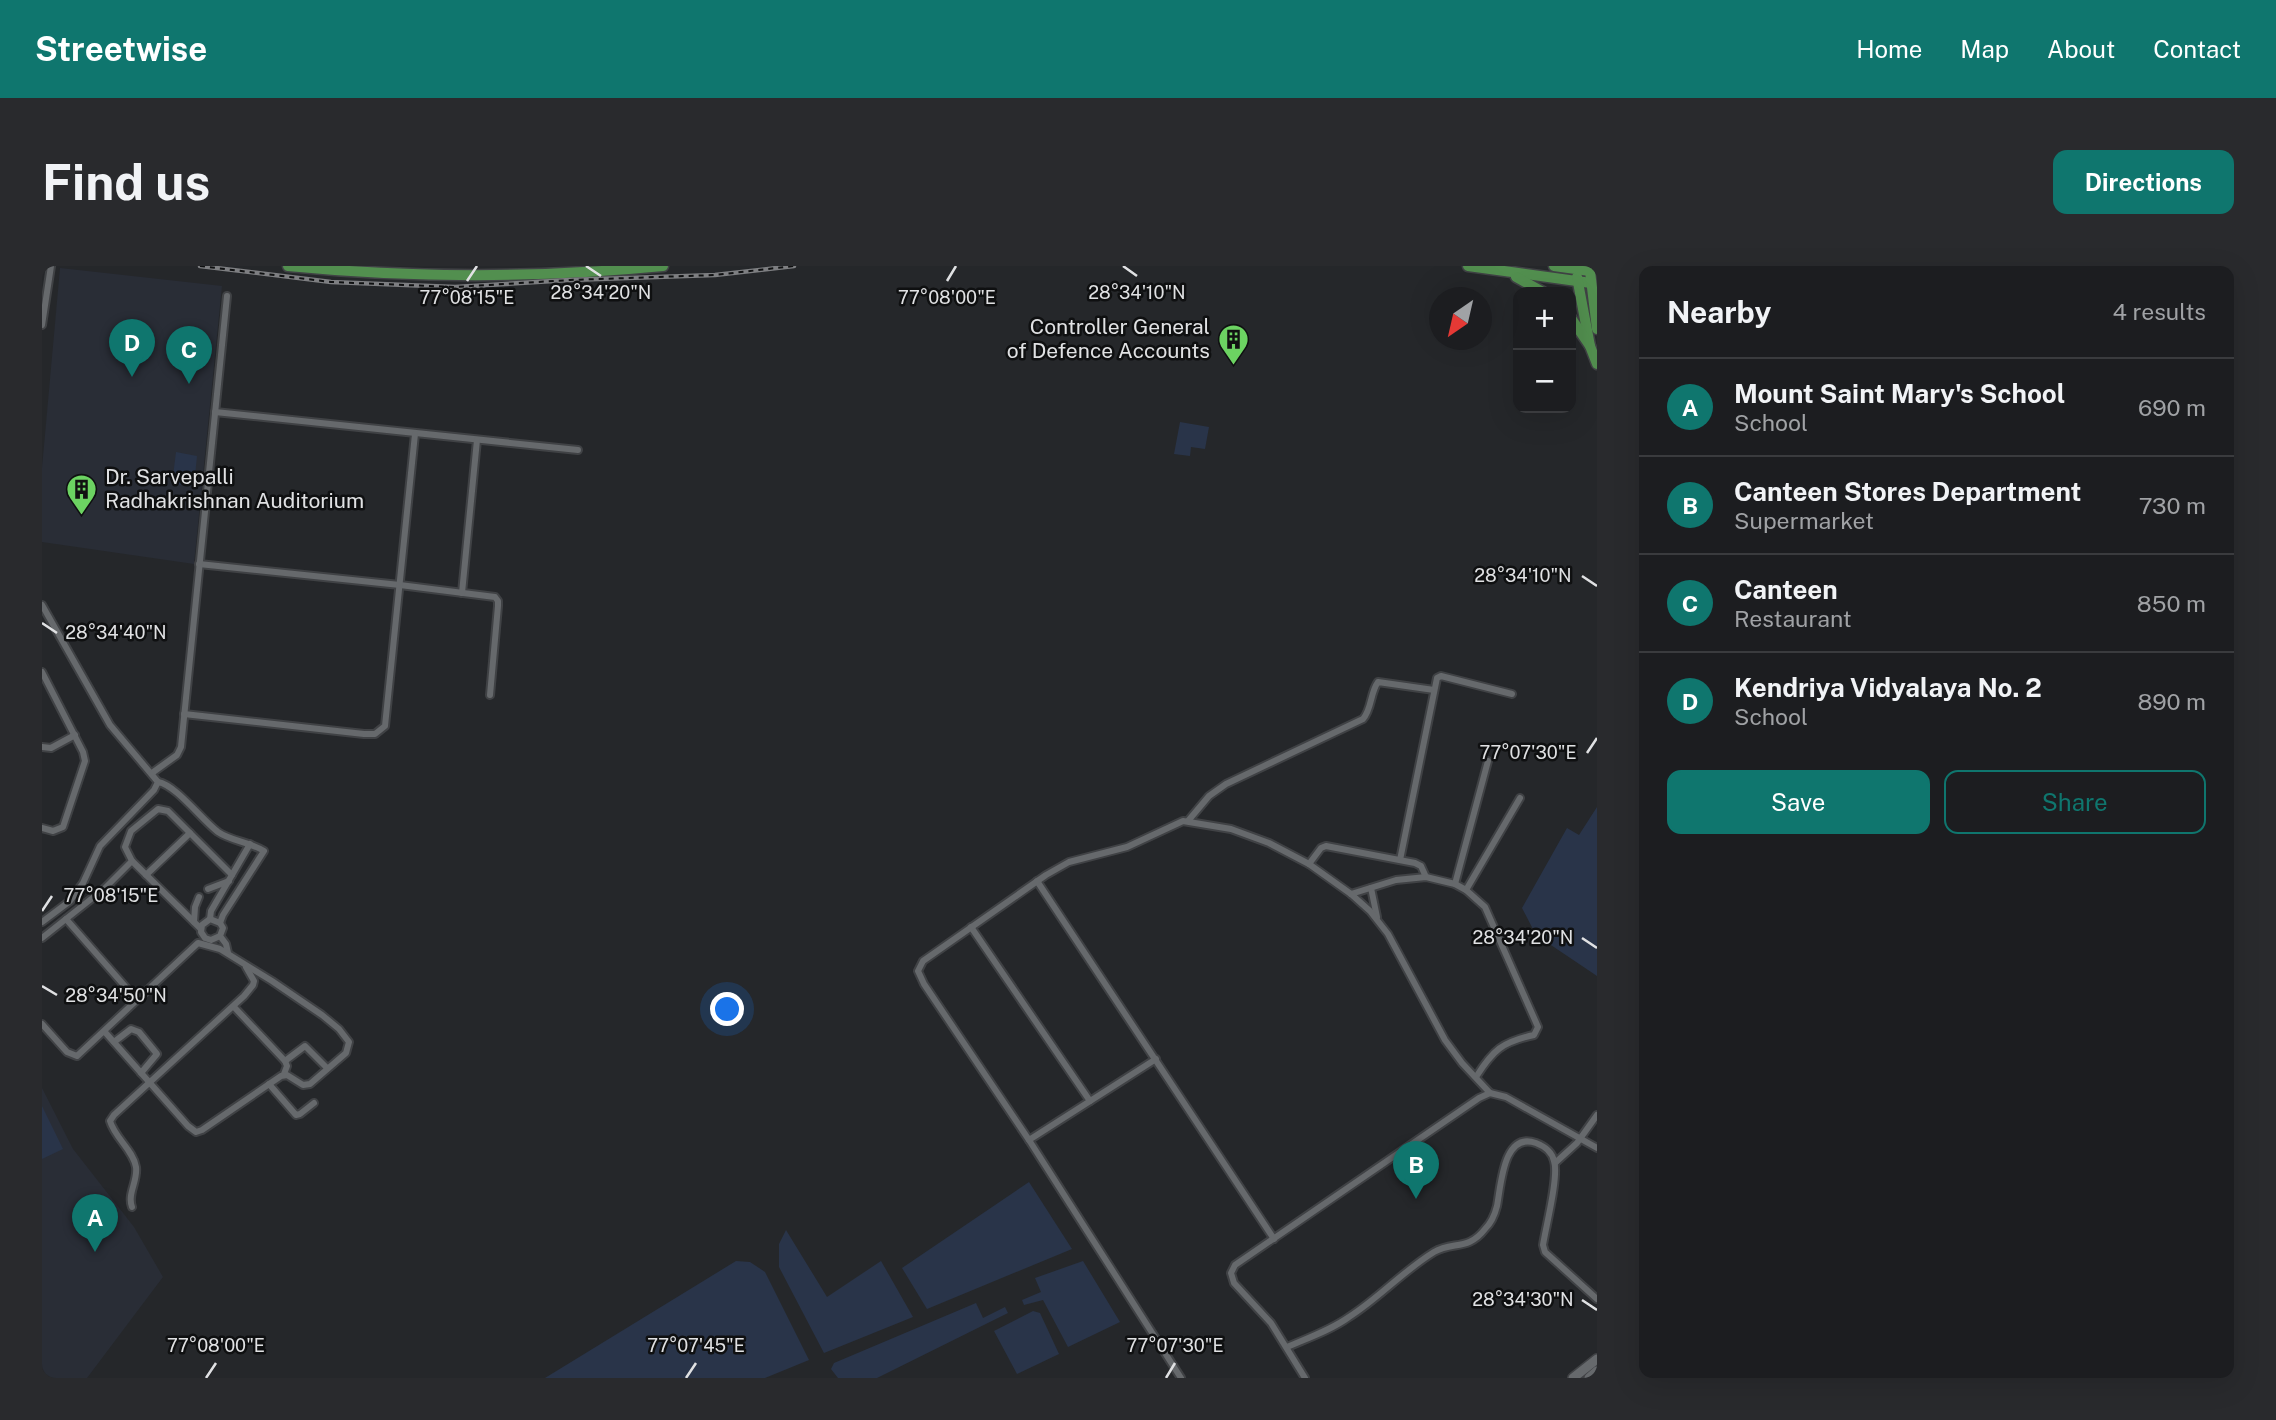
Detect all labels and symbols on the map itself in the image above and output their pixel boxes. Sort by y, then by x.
text: 28°34'20"N [551,282,651,303]
text: 28°34'10"N [1088,282,1186,303]
text: 77°08'15"E [420,287,514,308]
text: 77°08'00"E [898,287,996,308]
north arrow [1429,287,1492,350]
place label: Controller General of Defence Accounts [1007,314,1210,363]
pin: D [109,319,155,377]
building icon: Controller General of Defence Accounts [1216,322,1250,366]
pin: C [166,326,212,384]
place label: Dr. Sarvepalli Radhakrishnan Auditorium [105,464,364,513]
building icon: Dr. Sarvepalli Radhakrishnan Auditorium [65,472,99,516]
text: 28°34'10"N [1474,565,1572,586]
text: 28°34'40"N [65,622,167,643]
text: 77°07'30"E [1479,742,1577,763]
text: 77°08'15"E [64,885,158,906]
text: 28°34'20"N [1473,927,1573,948]
text: 28°34'50"N [65,985,167,1006]
your location [710,992,744,1026]
pin: B [1393,1141,1439,1199]
pin: A [72,1194,118,1252]
text: 28°34'30"N [1472,1289,1574,1310]
text: 77°08'00"E [167,1335,265,1356]
text: 77°07'45"E [647,1335,745,1356]
text: 77°07'30"E [1126,1335,1224,1356]

